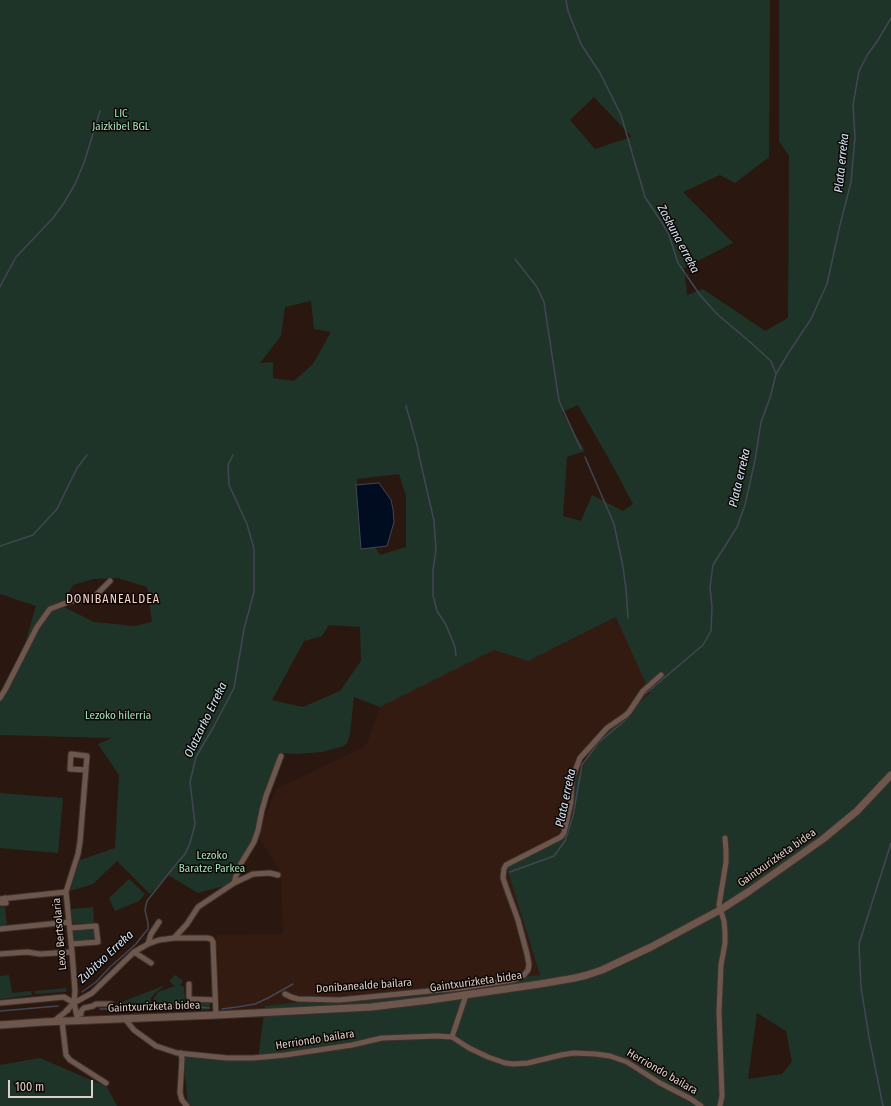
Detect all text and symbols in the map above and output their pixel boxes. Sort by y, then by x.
park label: LIC Jaizkibel BGL [92,107,150,133]
water label: Plata erreka [832,133,852,193]
water label: Zaskuna erreka [654,202,702,276]
water label: Plata erreka [726,447,754,509]
district label: DONIBANEALDEA [66,593,160,607]
water label: Olatzarko Erreka [182,680,230,760]
park label: Lezoko hilerria [85,709,151,723]
water label: Plata erreka [553,767,579,829]
street label: Gaintxurizketa bidea [735,826,819,890]
park label: Lezoko Baratze Parkea [179,849,245,875]
street label: Lexo Bertsolaria [50,897,70,971]
water label: Zubitxo Erreka [75,928,137,986]
street label: Gaintxurizketa bidea [429,969,523,995]
street label: Donibanealde bailara [316,976,412,996]
street label: Gaintxurizketa bidea [108,999,200,1015]
street label: Herriondo bailara [275,1027,355,1053]
street label: Herriondo bailara [624,1046,700,1098]
scale bar [10,1072,95,1098]
text: 100 m [15,1080,44,1094]

